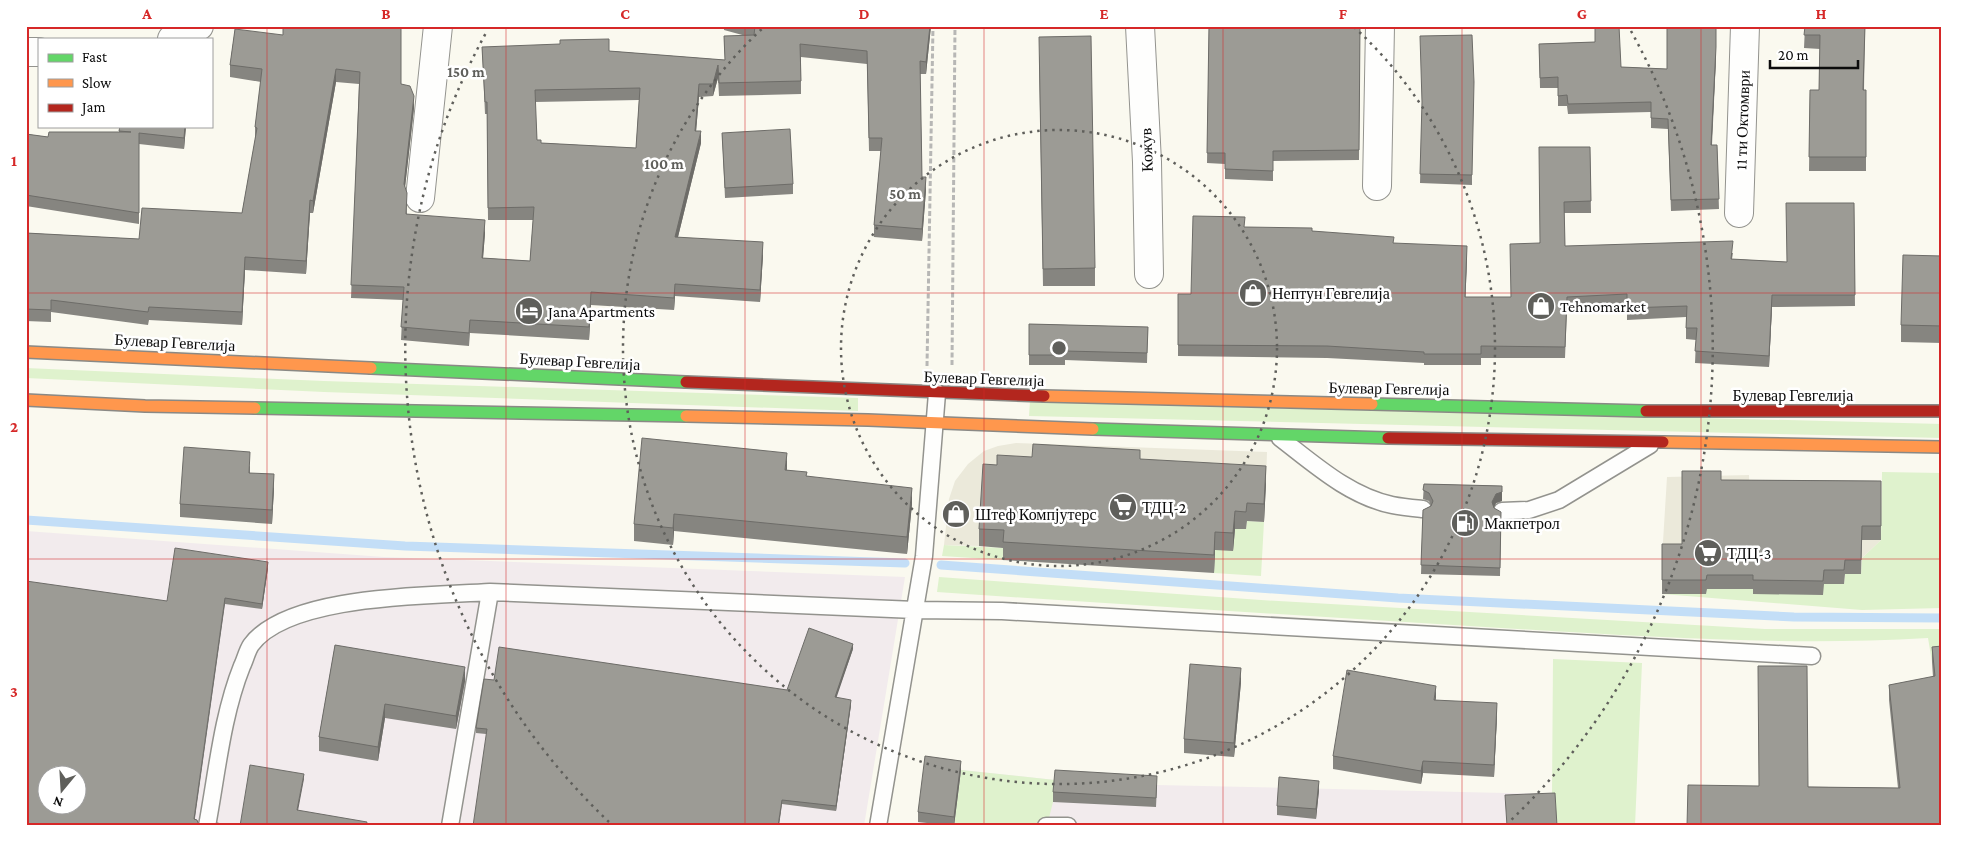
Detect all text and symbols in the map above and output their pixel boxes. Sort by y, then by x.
text: A [141,5,152,22]
text: B [381,5,391,22]
text: C [620,5,630,22]
text: D [858,5,870,22]
text: E [1099,5,1109,22]
text: F [1339,5,1348,22]
text: G [1577,5,1587,22]
text: H [1816,5,1827,22]
legend [38,38,212,128]
scale bar [1770,38,1858,70]
text: 20 m [1778,47,1809,63]
text: Fast [82,49,108,65]
text: 150 m [447,64,485,80]
street label: 11 ти Октомври [1732,69,1754,170]
text: Slow [82,75,112,91]
text: Jam [80,99,105,116]
street label: Кожув [1137,127,1157,172]
text: 1 [11,152,17,169]
text: 100 m [644,156,684,172]
text: 50 m [889,186,921,202]
shop icon: Нептун Гевгелија [1238,278,1268,308]
place label: Нептун Гевгелија [1272,285,1390,303]
shop icon: Tehnomarket [1526,291,1556,321]
hotel icon: Jana Apartments [514,296,544,326]
place label: Tehnomarket [1560,298,1647,315]
place label: Jana Apartments [546,303,655,321]
street label: Булевар Гевгелија [114,331,236,355]
centre of rings [1050,339,1068,357]
street label: Булевар Гевгелија [519,350,641,374]
street label: Булевар Гевгелија [923,368,1045,390]
street label: Булевар Гевгелија [1328,379,1450,399]
street label: Булевар Гевгелија [1733,387,1853,405]
text: 2 [10,418,18,435]
supermarket icon: ТДЦ-2 [1108,492,1138,522]
shop icon: Штеф Компјутерс [941,499,971,529]
place label: ТДЦ-2 [1142,499,1187,517]
place label: Штеф Компјутерс [975,506,1097,524]
fuel station icon: Макпетрол [1450,508,1480,538]
place label: Макпетрол [1484,515,1560,533]
supermarket icon: ТДЦ-3 [1693,538,1723,568]
place label: ТДЦ-3 [1727,545,1771,563]
text: 3 [10,683,18,700]
north arrow [38,764,88,814]
text: N [51,793,65,811]

